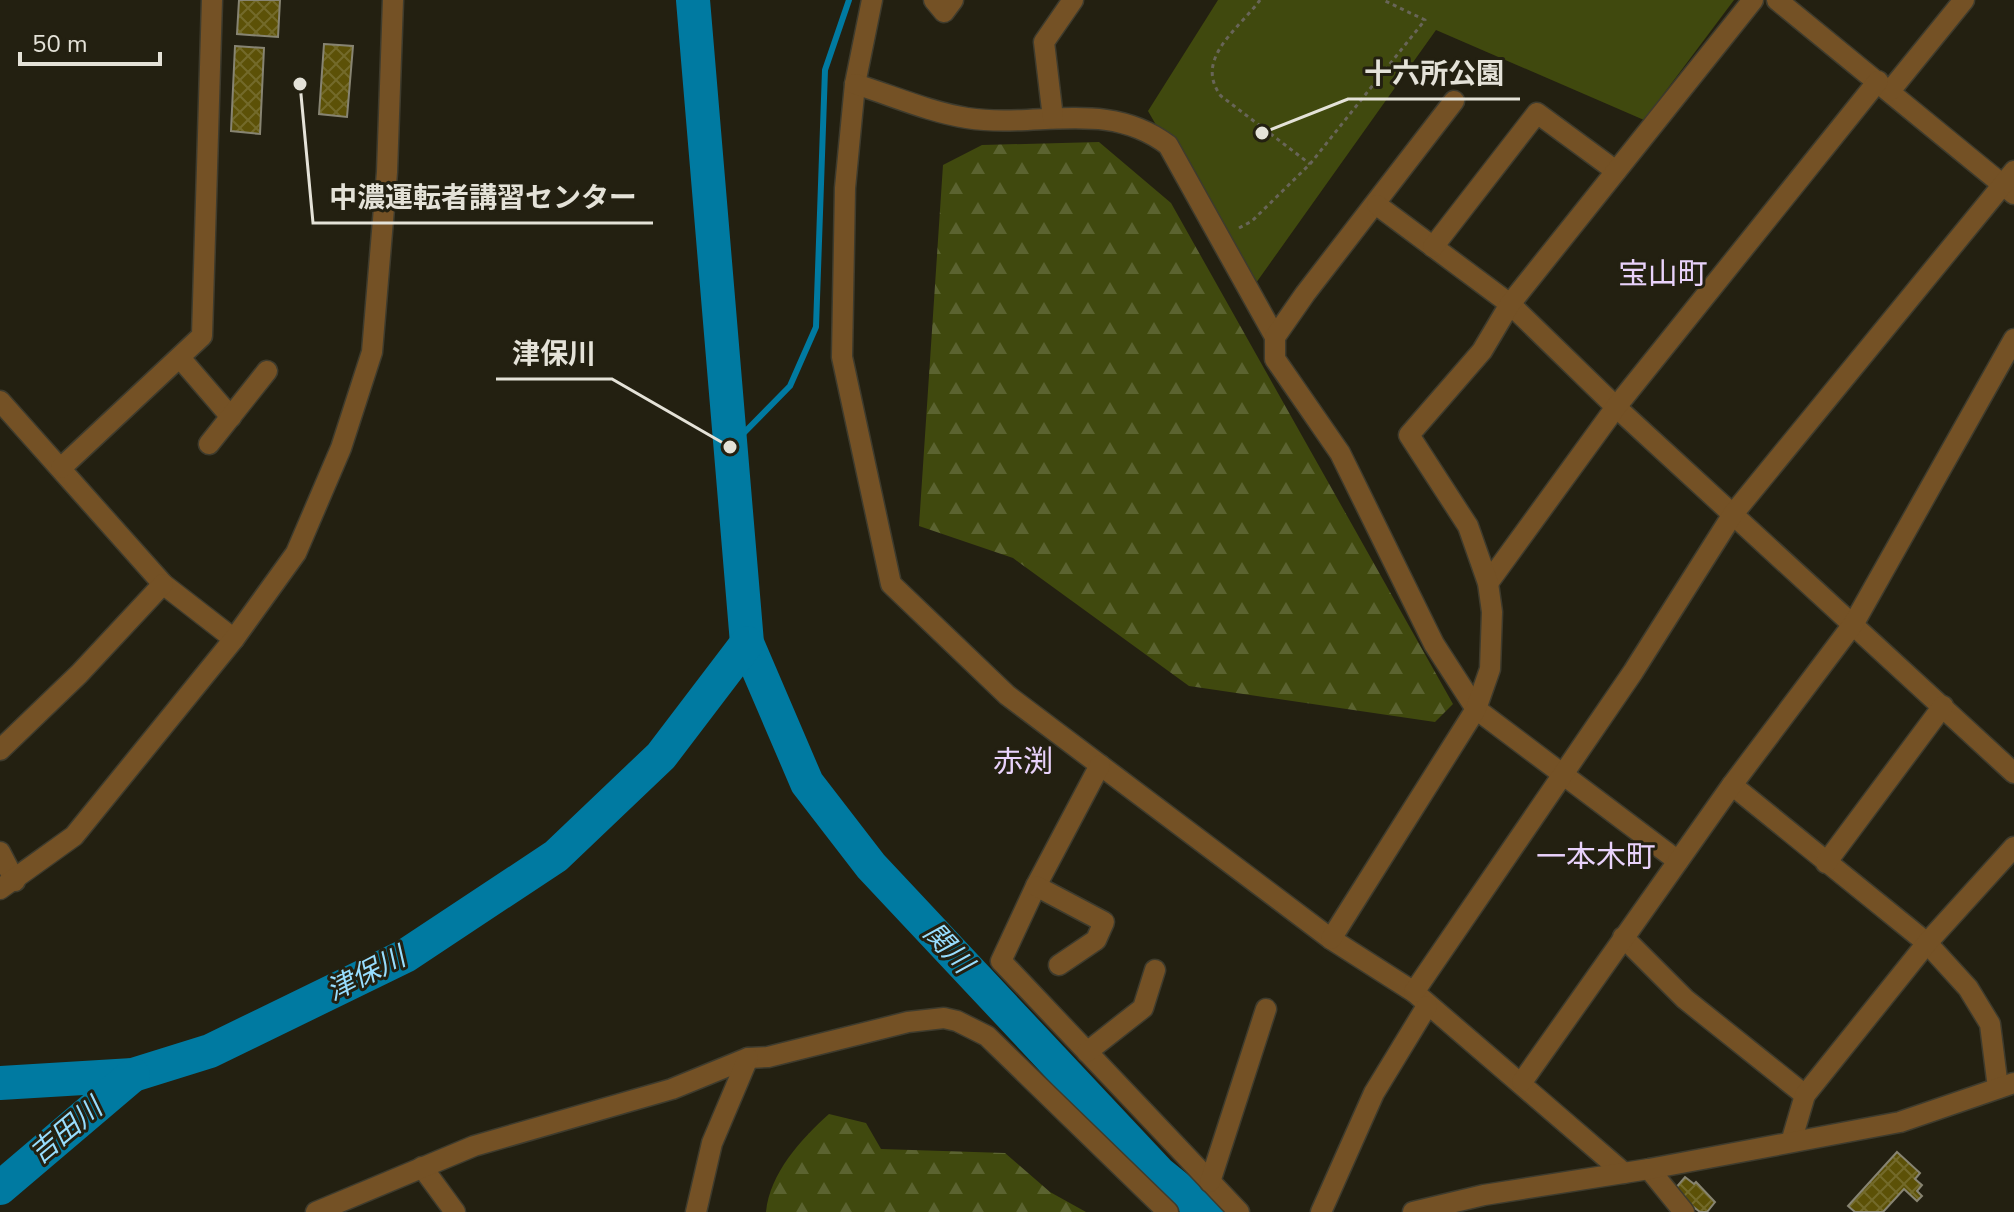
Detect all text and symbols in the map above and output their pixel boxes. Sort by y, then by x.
scale bar [20,16,160,66]
text: 50 m [32,28,88,60]
callout: 十六所公園 [1348,47,1520,99]
text: 十六所公園 [1364,55,1504,93]
callout: 中濃運転者講習センター [313,171,653,223]
text: 中濃運転者講習センター [329,179,637,217]
district label: 宝山町 [1618,254,1708,295]
callout: 津保川 [496,327,612,379]
text: 津保川 [512,335,596,373]
district label: 赤渕 [993,742,1053,783]
district label: 一本木町 [1536,837,1656,878]
water label: 関川 [915,915,983,984]
water label: 津保川 [320,937,415,1010]
water label: 吉田川 [22,1088,113,1173]

